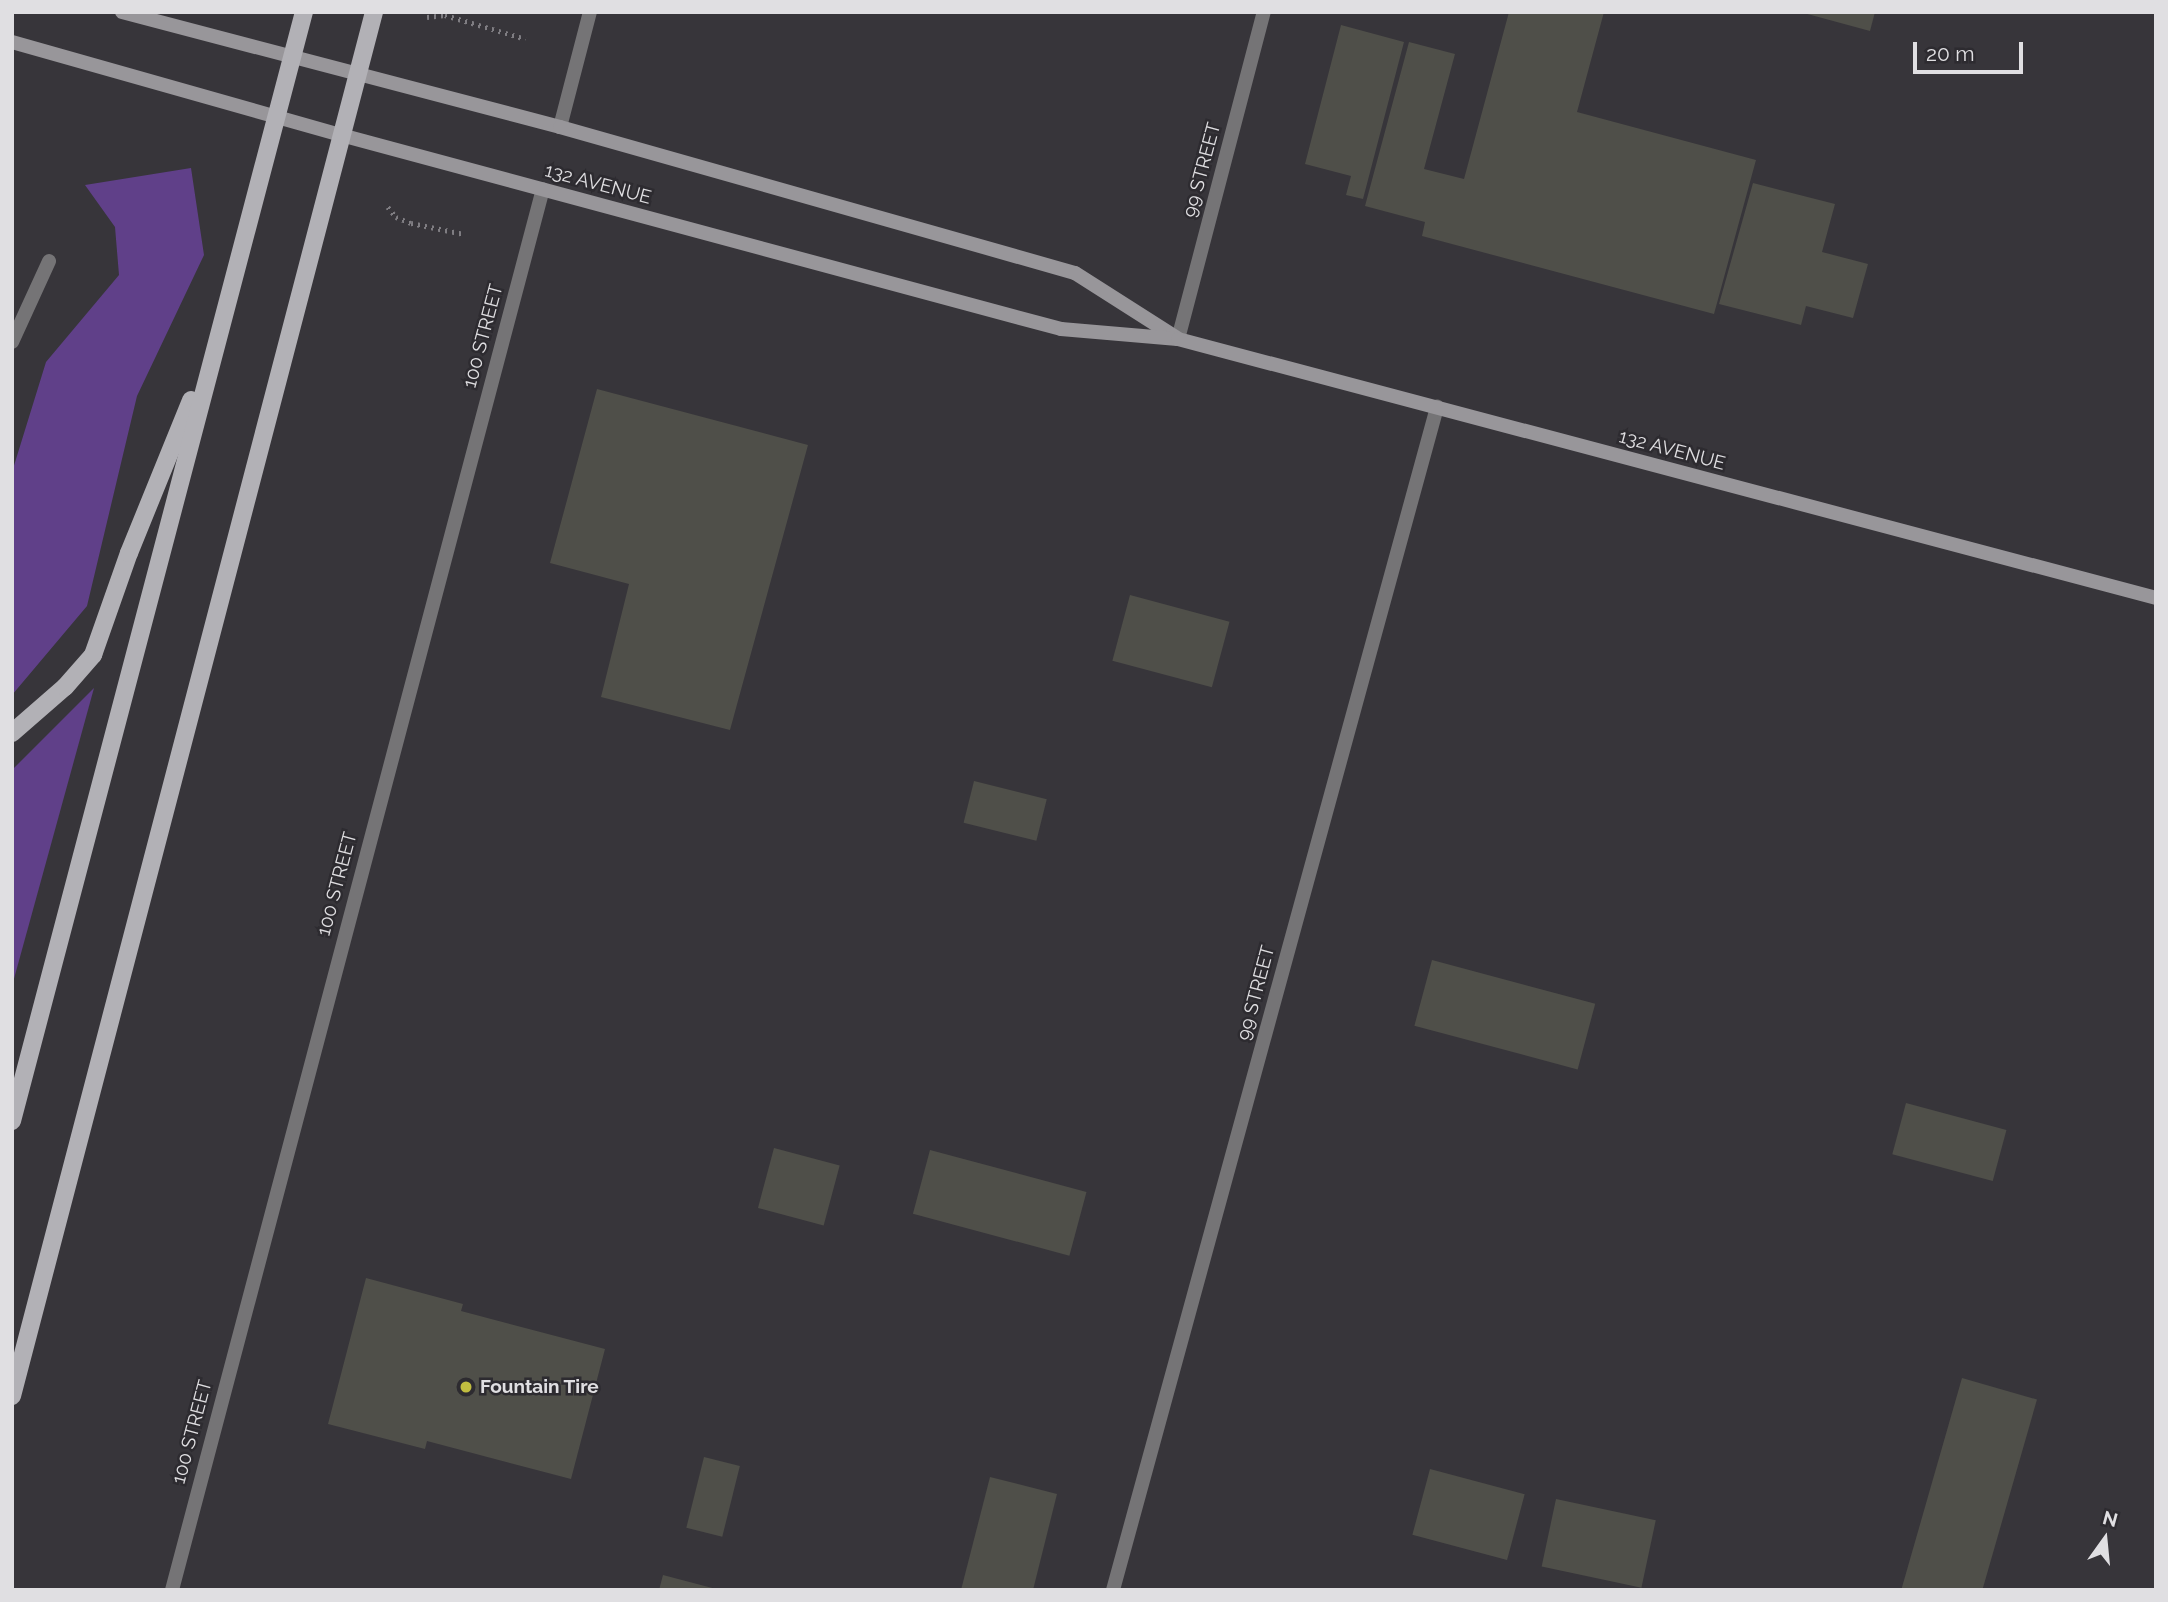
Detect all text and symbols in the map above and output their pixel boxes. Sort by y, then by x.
scale bar [1916,28,2026,72]
text: 20 m [1926,41,1974,66]
street label: 99 STREET [1178,120,1226,220]
street label: 132 AVENUE [542,159,654,209]
street label: 100 STREET [458,282,508,390]
street label: 132 AVENUE [1616,425,1728,475]
street label: 100 STREET [312,830,362,938]
street label: 99 STREET [1232,943,1280,1043]
place label: Fountain Tire [480,1376,599,1398]
street label: 100 STREET [167,1378,217,1486]
marker: Fountain Tire [458,1379,474,1395]
north arrow [2070,1504,2140,1574]
text: N [2101,1506,2120,1531]

